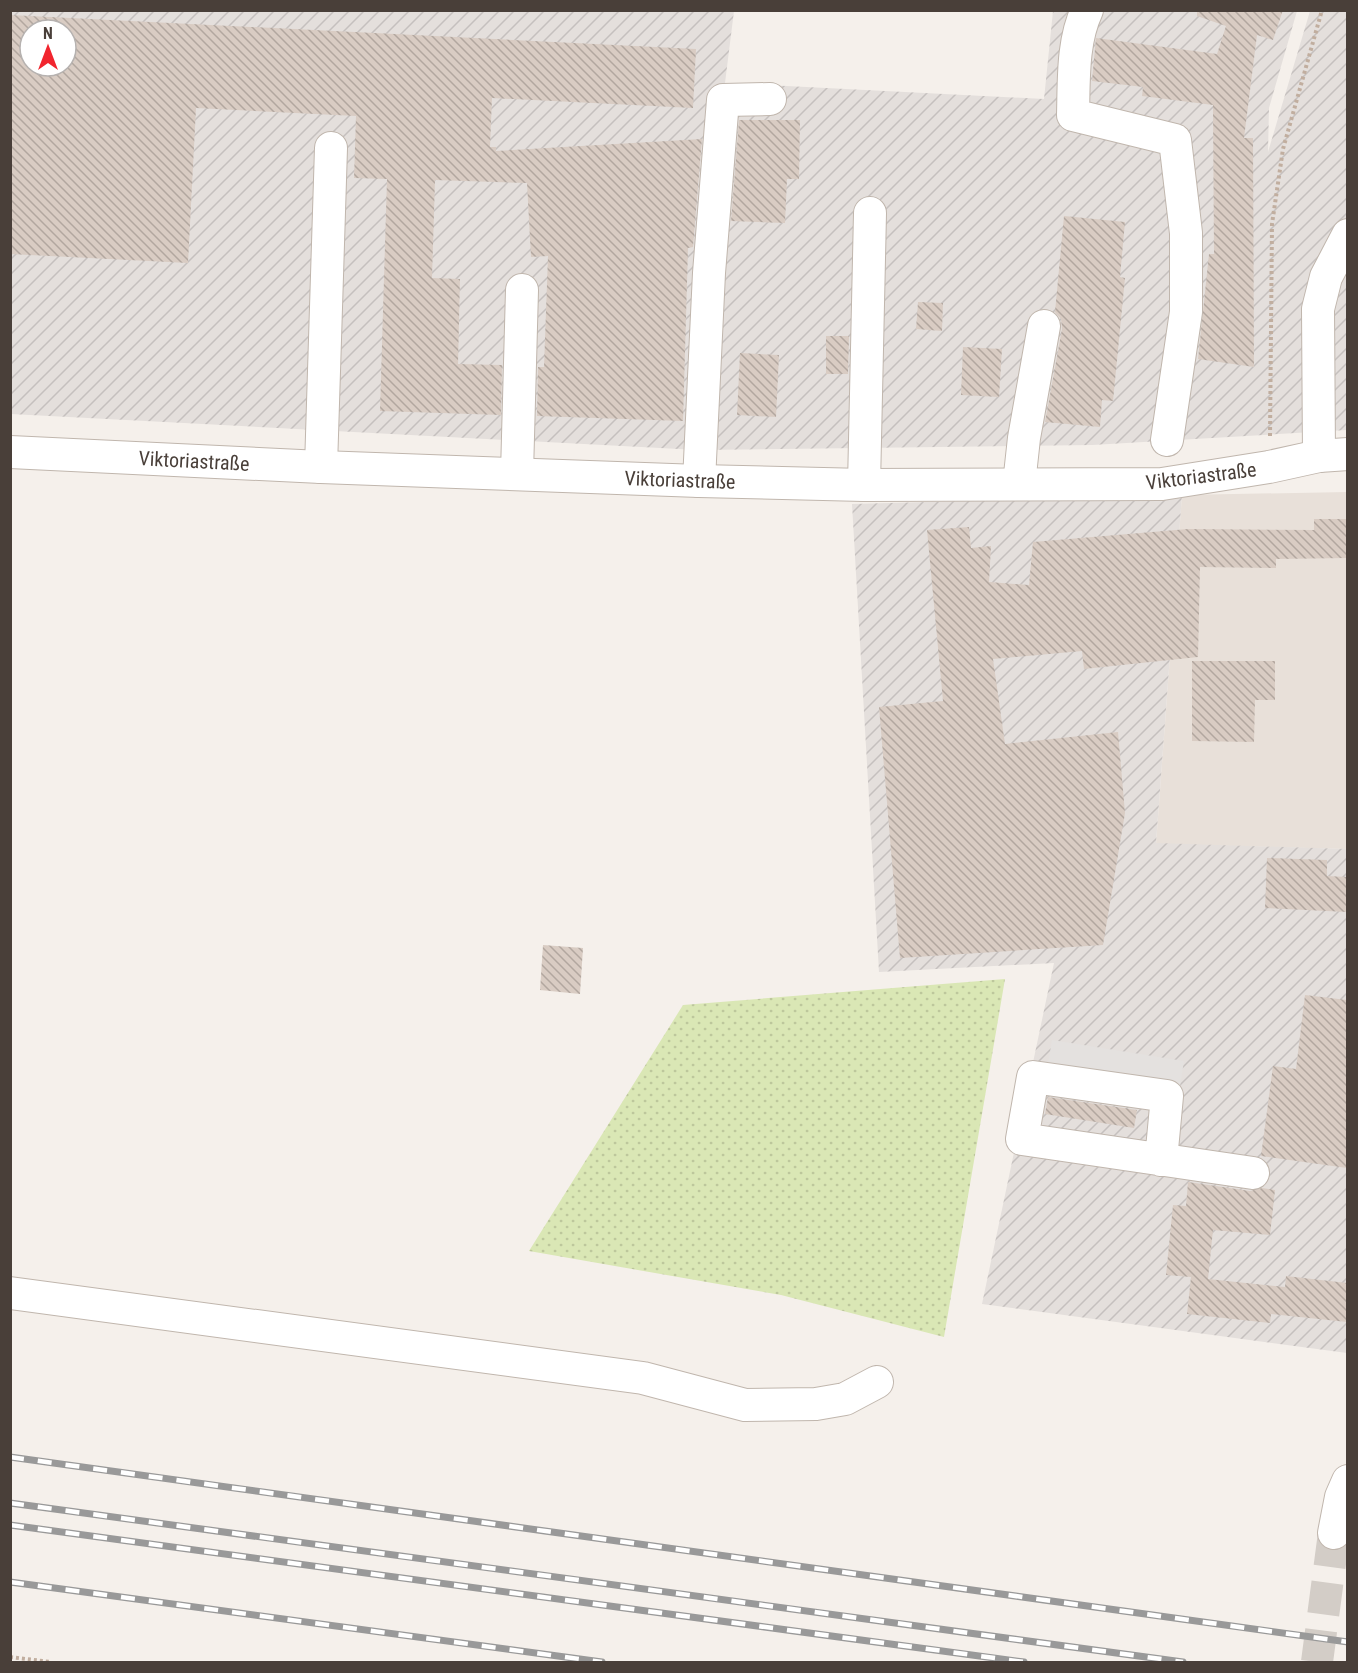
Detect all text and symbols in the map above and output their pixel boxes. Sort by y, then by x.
north arrow [18,18,78,78]
text: N [43,24,53,43]
street label: Viktoriastraße [138,446,250,476]
street label: Viktoriastraße [1144,457,1258,495]
street label: Viktoriastraße [624,466,736,494]

